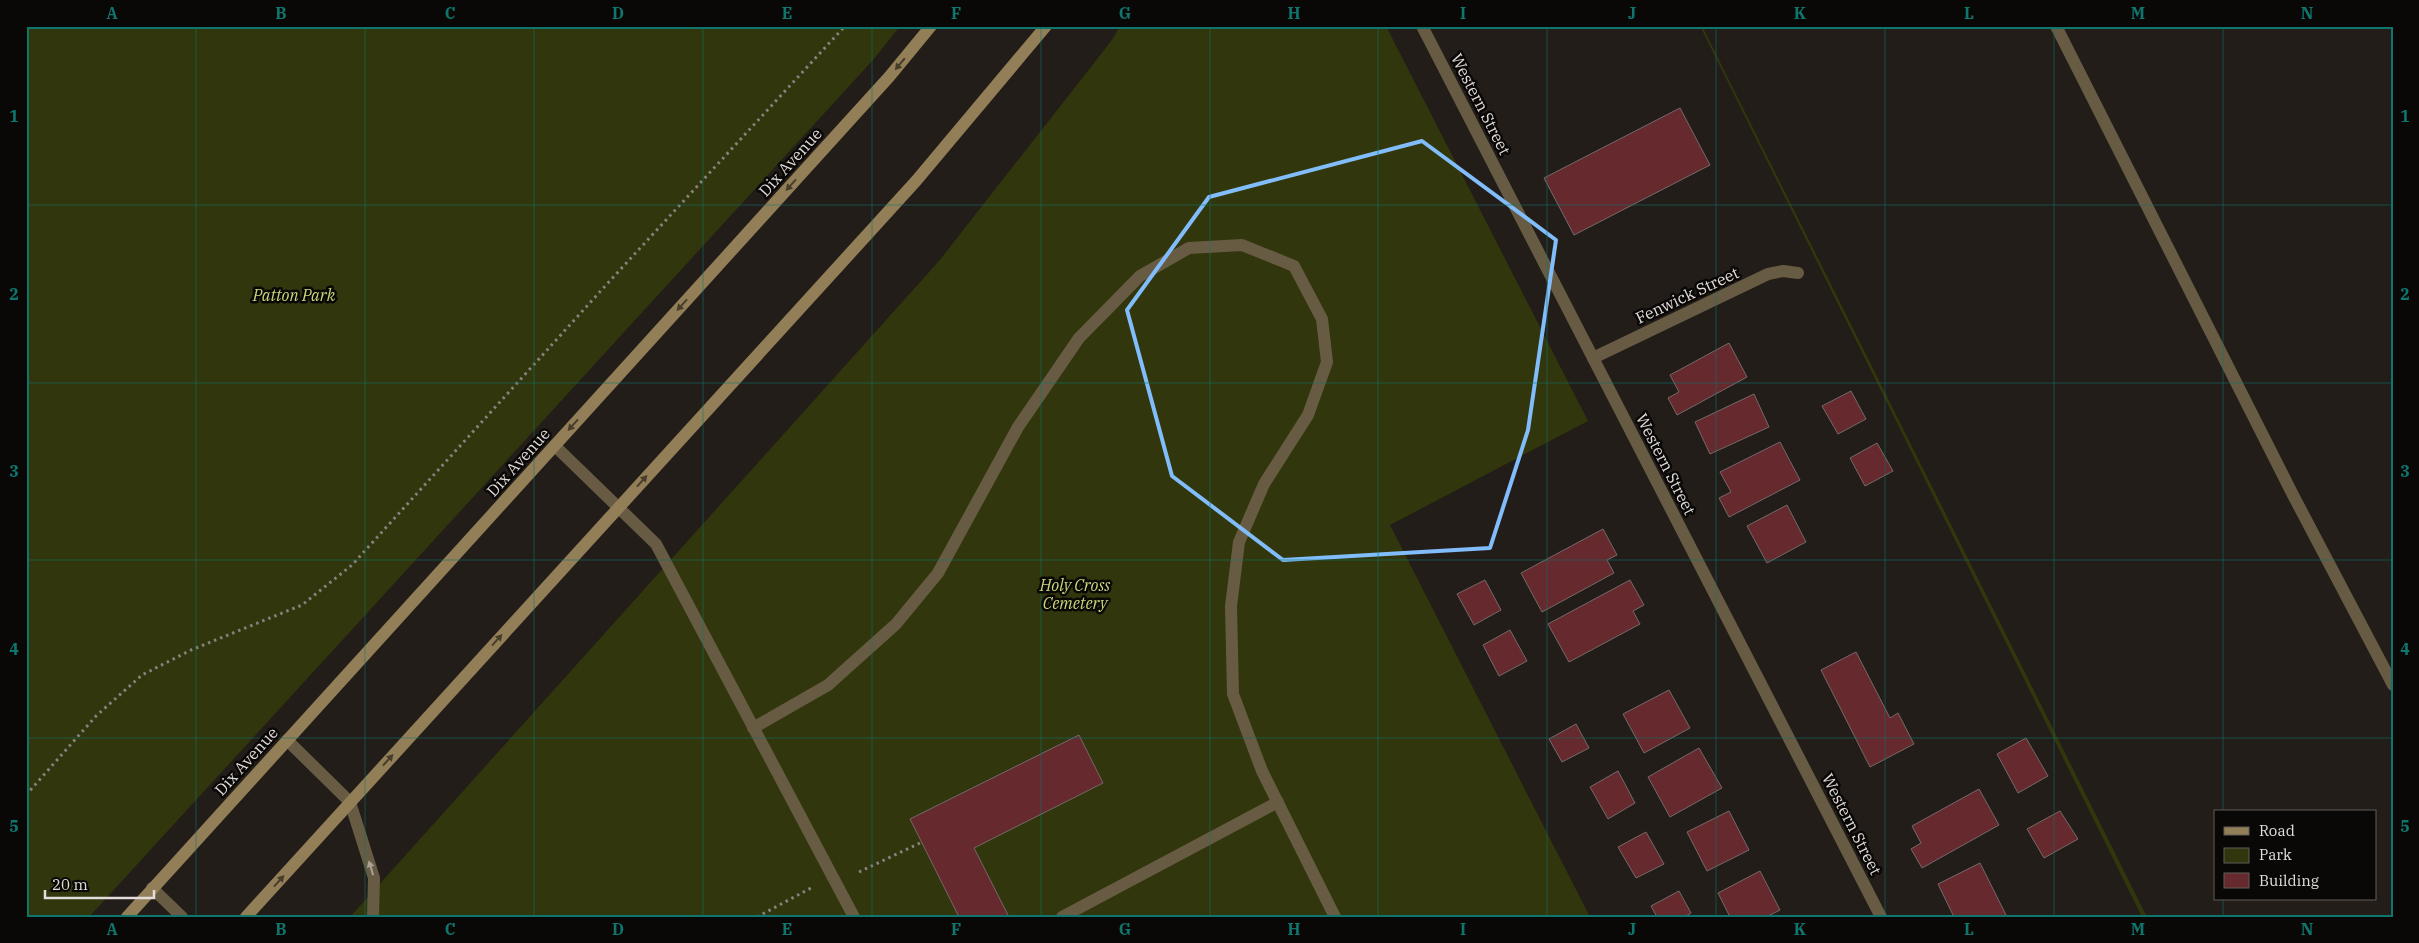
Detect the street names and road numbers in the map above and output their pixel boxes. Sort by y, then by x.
street label: Western Street [1447,50,1515,158]
street label: Dix Avenue [754,124,826,200]
street label: Fenwick Street [1632,262,1742,328]
street label: Western Street [1632,410,1700,518]
street label: Dix Avenue [482,424,554,500]
street label: Dix Avenue [210,723,282,799]
street label: Western Street [1818,770,1886,878]

